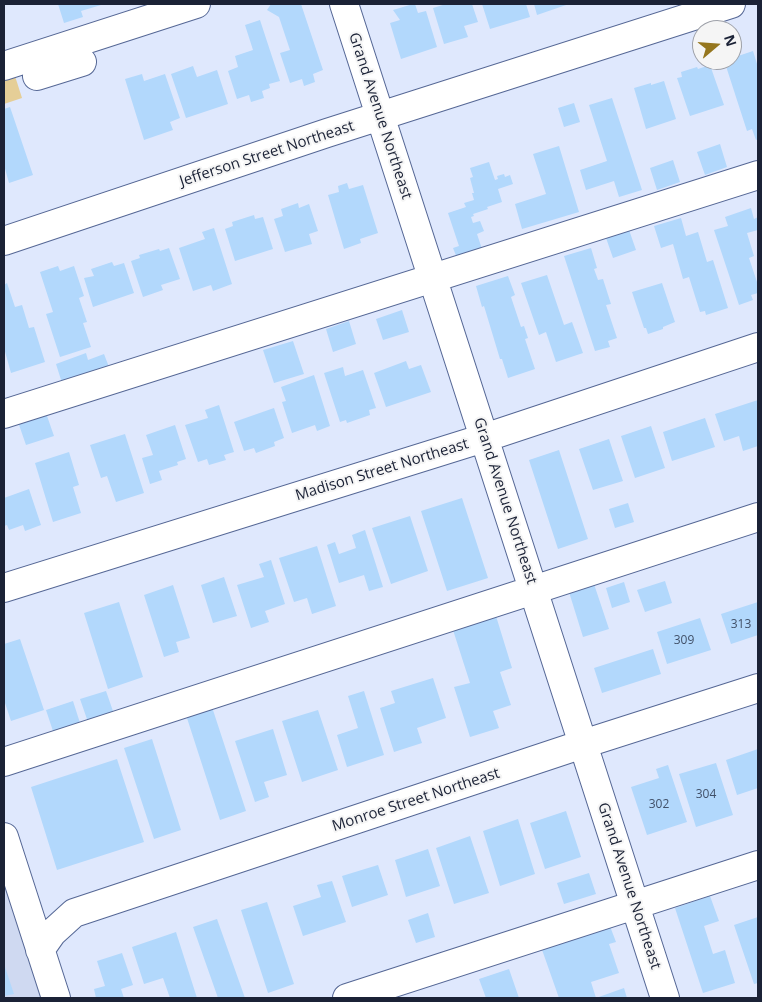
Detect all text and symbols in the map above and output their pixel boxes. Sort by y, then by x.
north arrow [692,20,742,70]
street label: Grand Avenue Northeast [345,30,415,202]
text: N [720,32,742,49]
street label: Jefferson Street Northeast [177,117,357,191]
street label: Grand Avenue Northeast [470,415,540,587]
street label: Madison Street Northeast [293,435,471,505]
house number: 313 [731,618,751,632]
house number: 309 [674,634,694,648]
street label: Monroe Street Northeast [330,764,502,836]
house number: 304 [696,788,716,802]
house number: 302 [649,798,669,812]
street label: Grand Avenue Northeast [594,800,664,972]

